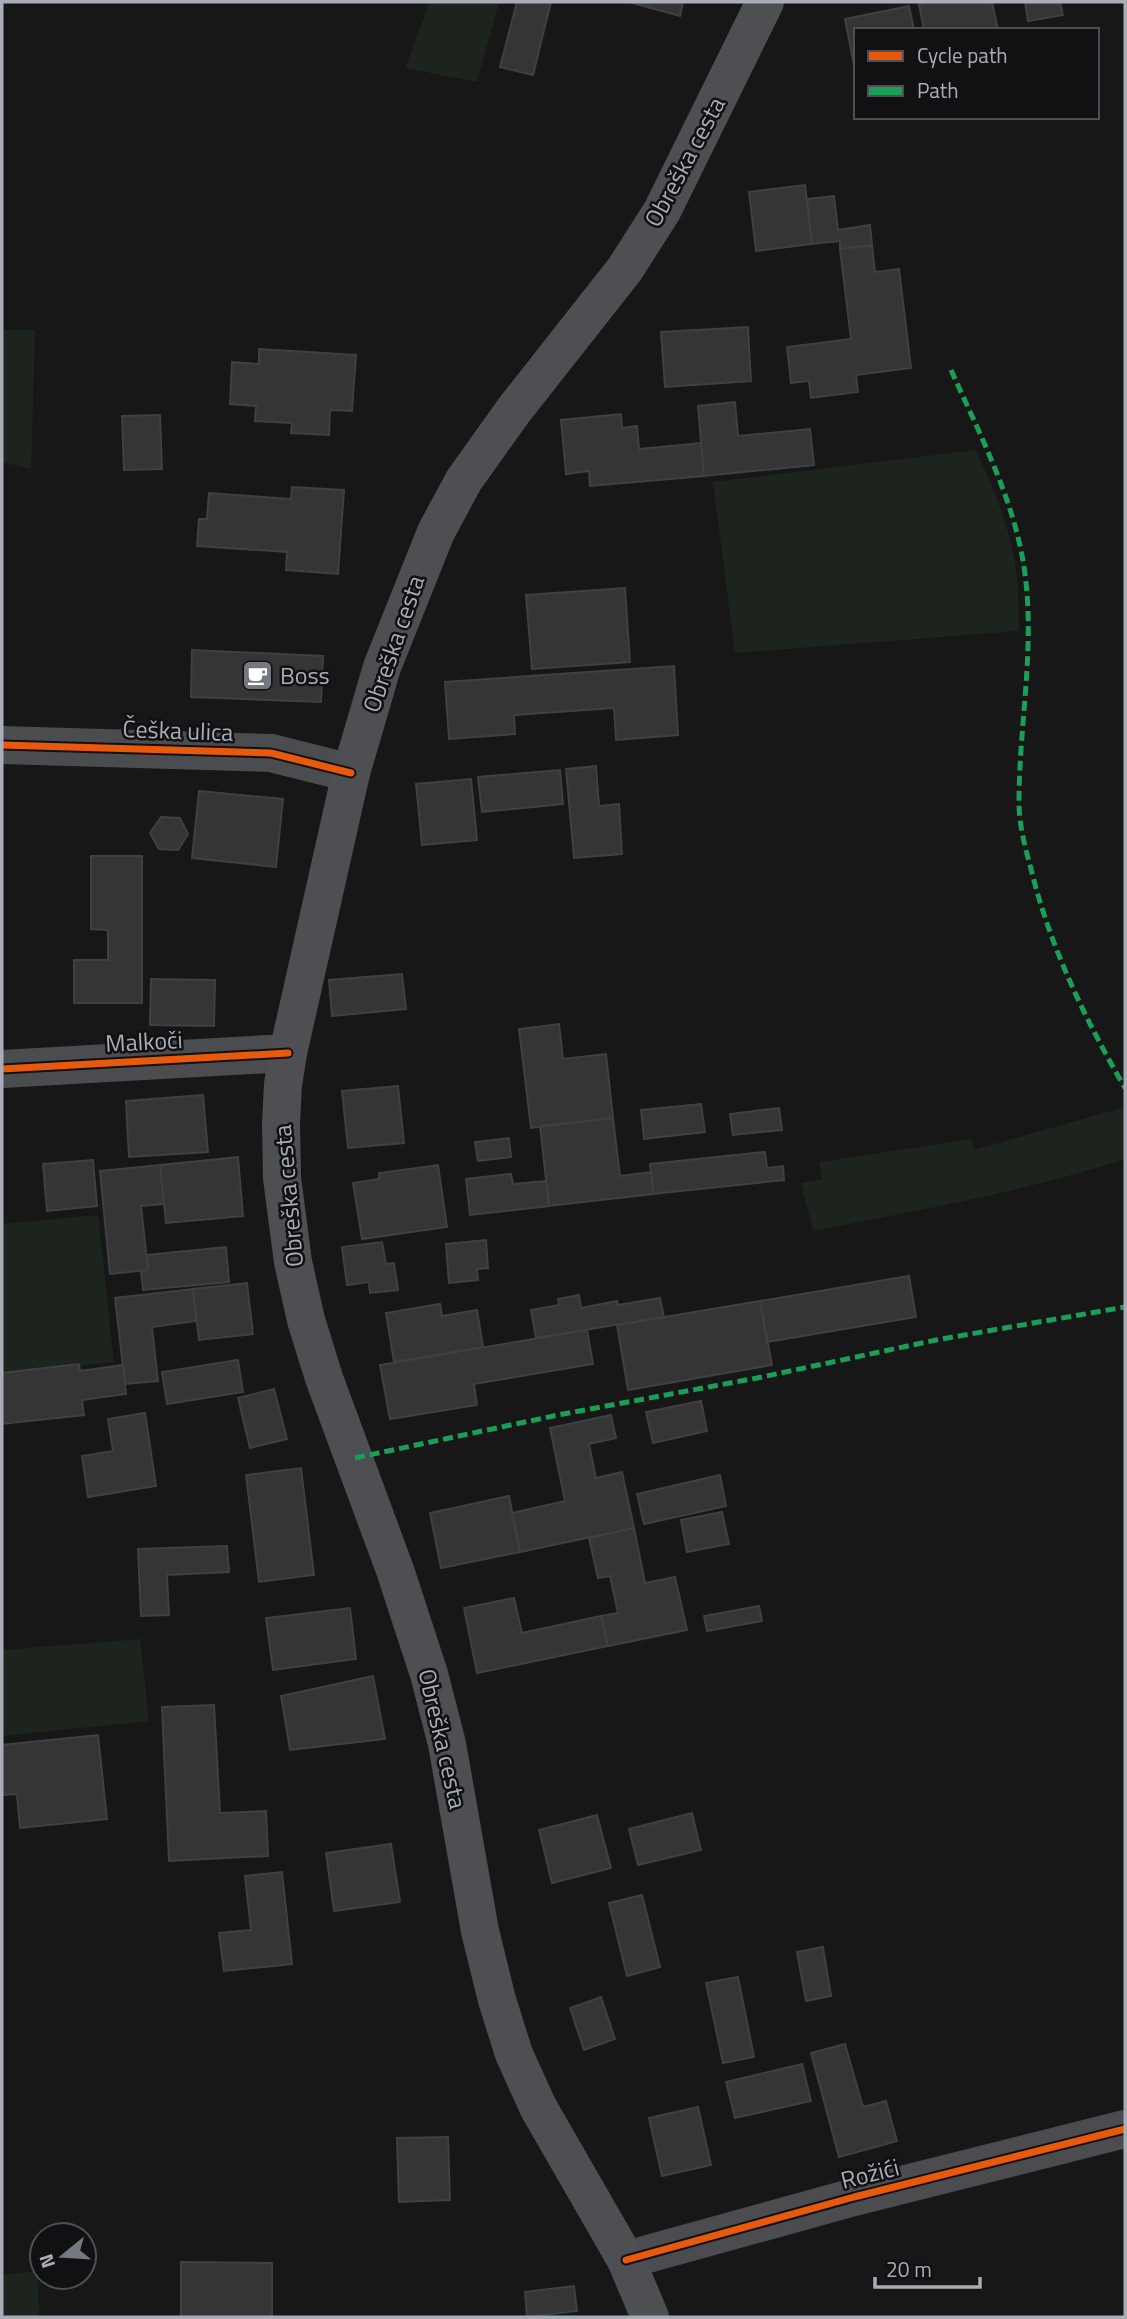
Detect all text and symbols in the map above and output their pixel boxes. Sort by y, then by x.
legend [854,28,1099,119]
text: Cycle path [917,39,1008,71]
text: Path [917,74,959,106]
street label: Obreška cesta [635,90,733,233]
street label: Obreška cesta [353,570,433,717]
place label: Boss [280,657,330,693]
cafe icon: Boss [240,659,274,693]
street label: Češka ulica [122,710,234,750]
street label: Malkoči [104,1021,183,1061]
street label: Obreška cesta [264,1123,312,1269]
street label: Obreška cesta [409,1665,477,1812]
street label: Rožići [837,2148,903,2198]
north arrow [28,2221,98,2291]
scale bar [875,2246,980,2290]
text: N [31,2251,62,2272]
text: 20 m [886,2253,932,2285]

